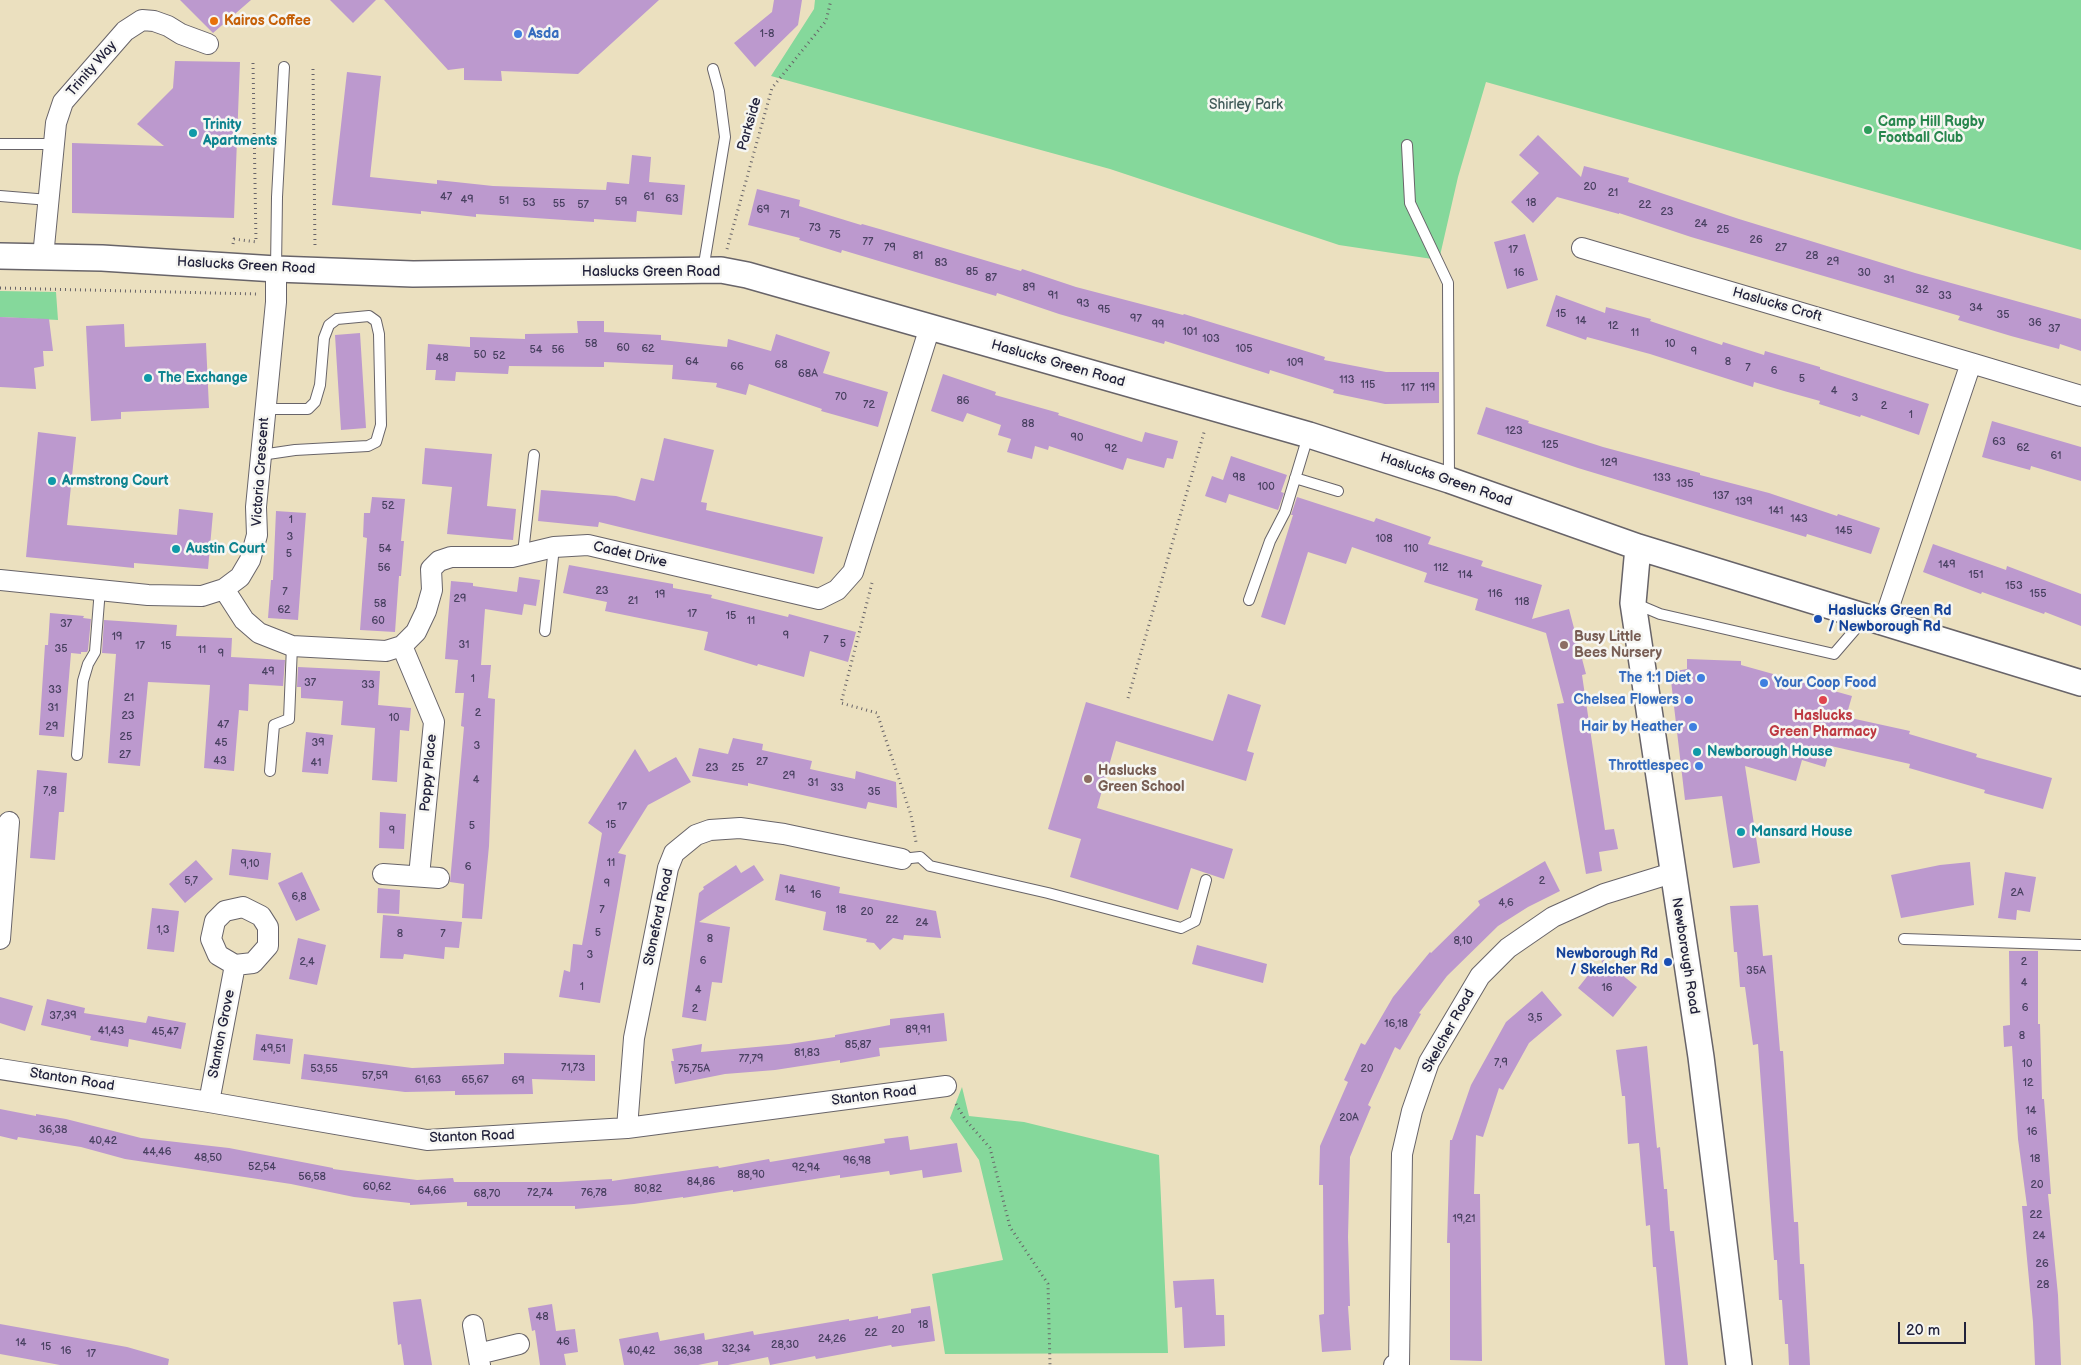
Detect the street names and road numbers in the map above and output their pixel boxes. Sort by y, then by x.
street label: Trinity Way [63,38,121,100]
street label: Parkside [734,95,766,153]
street label: Haslucks Green Road [176,254,316,278]
street label: Haslucks Green Road [582,264,720,280]
street label: Haslucks Croft [1730,284,1824,326]
street label: Haslucks Green Road [989,337,1127,391]
street label: Victoria Crescent [249,417,273,527]
street label: Haslucks Green Road [1378,450,1514,510]
street label: Cadet Drive [591,538,669,572]
street label: Poppy Place [417,733,441,813]
street label: Stoneford Road [641,867,677,967]
street label: Newborough Road [1667,896,1703,1016]
street label: Skelcher Road [1419,986,1479,1076]
street label: Stanton Grove [205,988,239,1080]
street label: Stanton Road [28,1065,116,1095]
street label: Stanton Road [831,1082,917,1110]
street label: Stanton Road [429,1127,515,1147]

